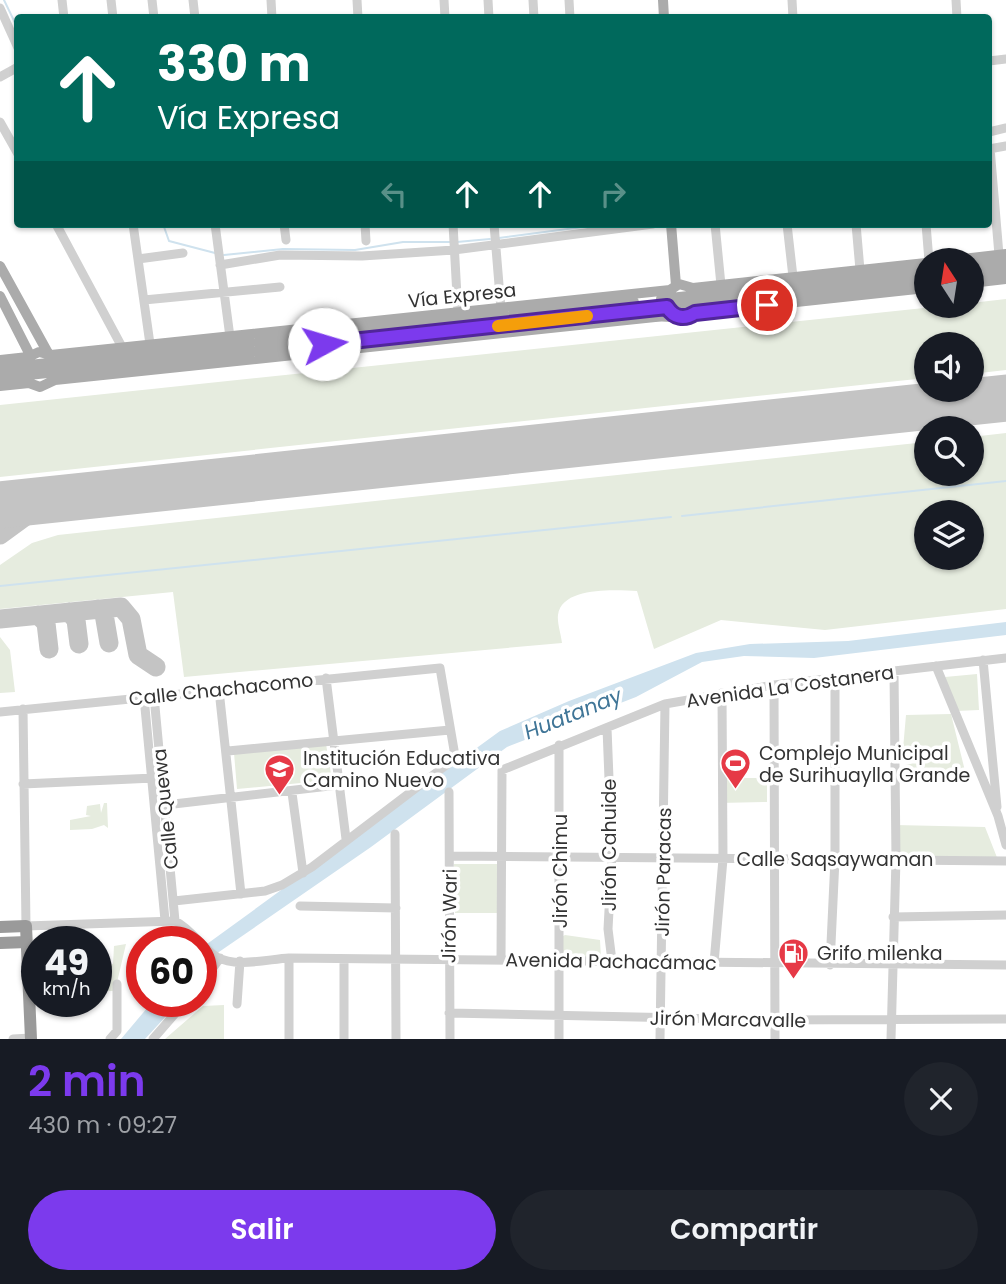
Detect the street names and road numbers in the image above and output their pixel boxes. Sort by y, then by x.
street label: Vía Expresa [407,276,518,315]
street label: Avenida La Costanera [685,659,896,714]
street label: Calle Chachacomo [127,666,315,713]
street label: Calle Quewa [146,747,185,871]
street label: Jirón Cahuide [596,779,623,911]
street label: Jirón Paracas [649,807,678,937]
street label: Jirón Chimu [547,814,574,928]
street label: Calle Saqsaywaman [736,846,934,873]
street label: Jirón Wari [435,869,464,963]
street label: Avenida Pachacámac [505,946,717,977]
street label: Jirón Marcavalle [650,1005,806,1034]

